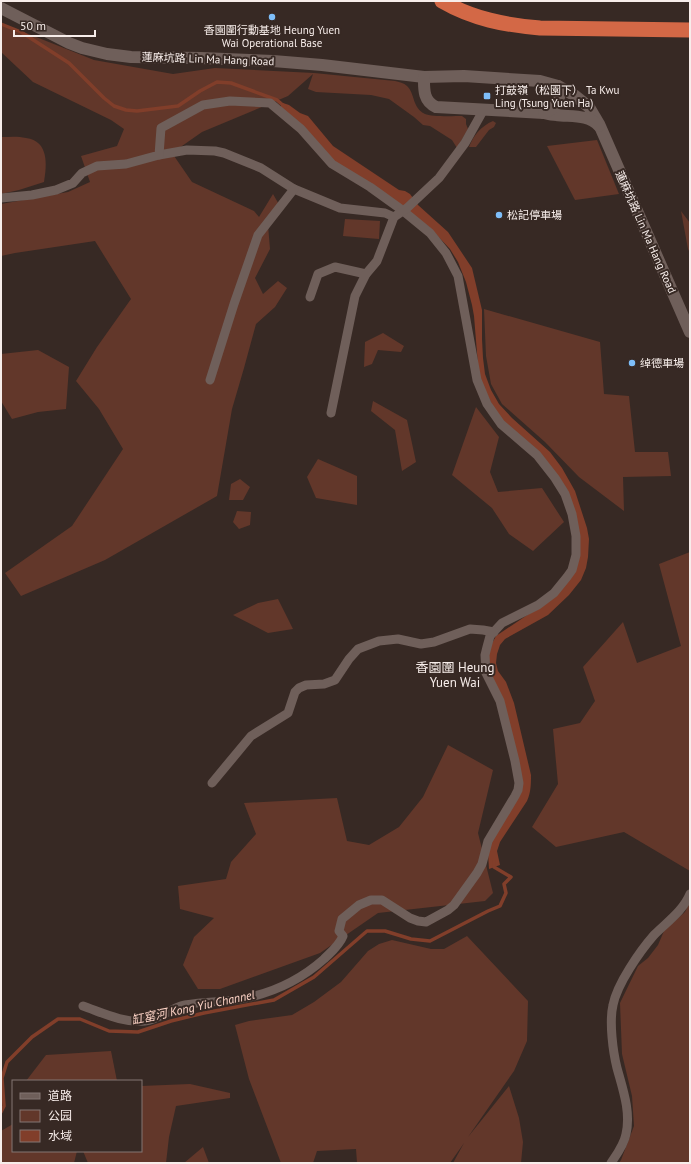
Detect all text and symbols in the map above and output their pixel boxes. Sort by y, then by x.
scale bar [14,12,95,38]
marker: 香園圍行動基地 Heung Yuen Wai Operational Base [267,12,277,22]
text: 50 m [20,18,46,33]
place label: 香園圍行動基地 Heung Yuen Wai Operational Base [204,23,340,50]
street label: 蓮麻坑路 Lin Ma Hang Road [141,50,275,68]
place label: 打鼓嶺（松園下） Ta Kwu Ling (Tsung Yuen Ha) [495,83,619,110]
marker: 打鼓嶺（松園下） Ta Kwu Ling (Tsung Yuen Ha) [482,91,492,101]
street label: 蓮麻坑路 Lin Ma Hang Road [613,169,679,295]
place label: 松記停車場 [507,208,562,222]
marker: 松記停車場 [494,210,504,220]
place label: 绰德車場 [640,356,684,370]
marker: 绰德車場 [627,358,637,368]
district label: 香園圍 Heung Yuen Wai [416,659,494,691]
water label: 缸窰河 Kong Yiu Channel [130,986,257,1027]
legend [12,1080,142,1152]
text: 道路 [48,1088,72,1103]
text: 公园 [48,1108,72,1123]
text: 水域 [48,1128,72,1143]

